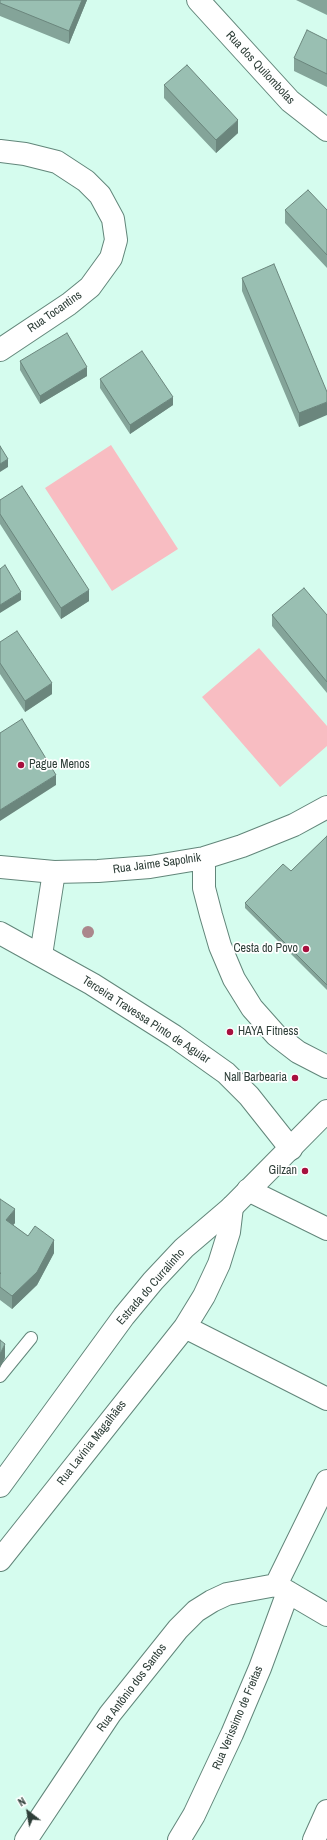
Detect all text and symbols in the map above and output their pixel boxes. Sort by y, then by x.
street label: Rua dos Quilombolas [222,28,298,108]
street label: Rua Tocantins [25,288,85,336]
place label: Pague Menos [29,758,90,772]
marker: Pague Menos [16,760,26,770]
street label: Rua Jaime Sapolnik [112,851,202,877]
place label: Cesta do Povo [233,942,298,956]
marker: Cesta do Povo [301,944,311,954]
street label: Terceira Travessa Pinto de Aguiar [79,973,213,1067]
place label: HAYA Fitness [238,1025,298,1039]
marker: HAYA Fitness [225,1027,235,1037]
place label: Nall Barbearia [224,1071,287,1085]
marker: Nall Barbearia [290,1073,300,1083]
place label: Gilzan [269,1164,297,1178]
marker: Gilzan [300,1166,310,1176]
street label: Estrada do Curralinho [114,1246,188,1328]
street label: Rua Lavínia Magalhães [54,1398,130,1488]
street label: Rua Antônio dos Santos [94,1641,170,1735]
street label: Rua Verissimo de Freitas [210,1664,266,1772]
north arrow [8,1792,48,1832]
text: N [15,1794,28,1809]

